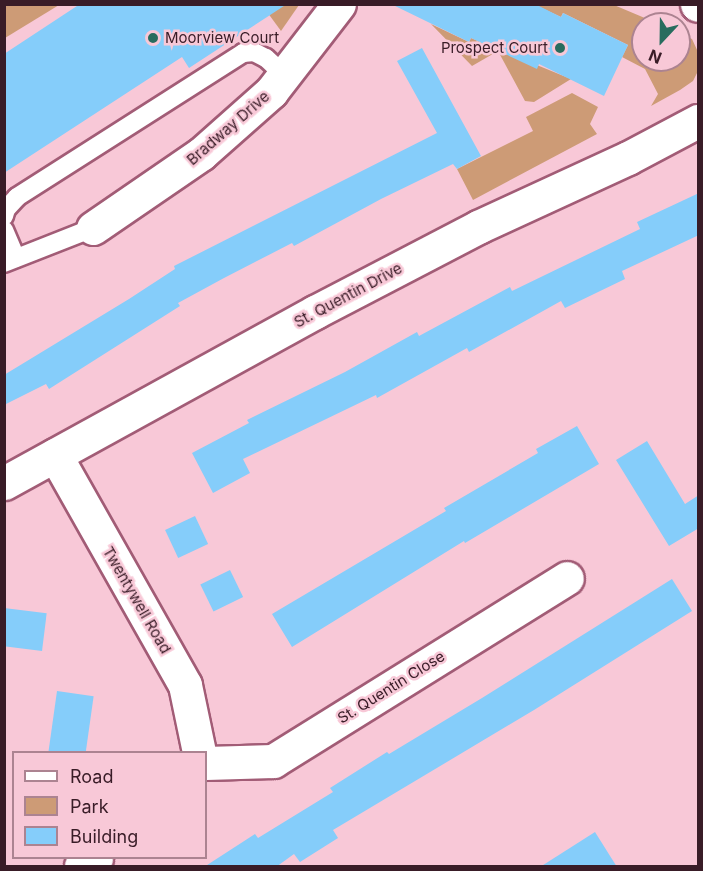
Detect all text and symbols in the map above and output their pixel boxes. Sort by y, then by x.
north arrow [631,12,691,72]
place label: Moorview Court [165,29,279,47]
marker: Moorview Court [146,31,160,45]
place label: Prospect Court [441,39,548,57]
marker: Prospect Court [553,41,567,55]
text: N [646,45,664,68]
street label: Bradway Drive [183,87,273,169]
street label: St. Quentin Drive [291,259,405,331]
street label: Twentywell Road [99,543,175,657]
street label: St. Quentin Close [334,647,448,727]
legend [12,751,207,859]
text: Road [70,766,113,787]
text: Park [70,796,109,817]
text: Building [70,826,138,847]

